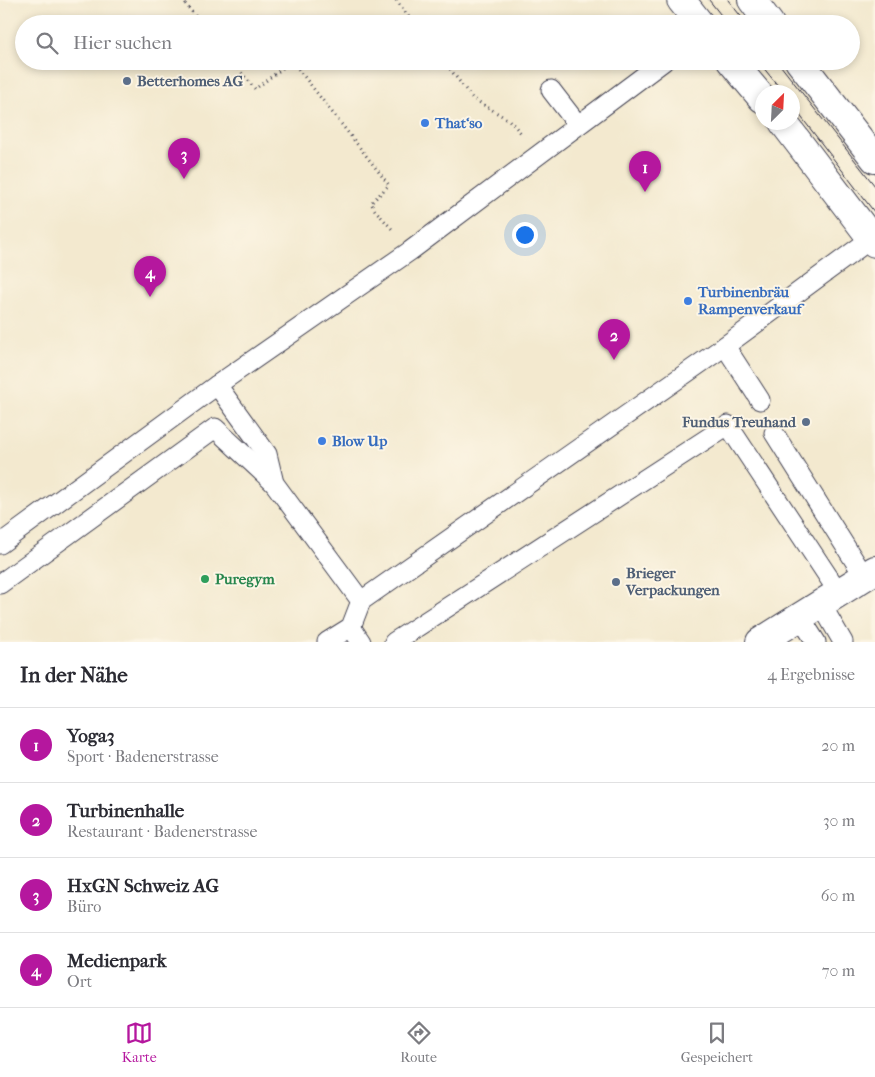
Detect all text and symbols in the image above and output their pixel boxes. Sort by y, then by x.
search box [15,15,860,70]
icon: search [33,29,61,57]
text: Hier suchen [73,32,172,54]
place label: Betterhomes AG [137,72,243,90]
marker: Betterhomes AG [121,75,133,87]
north arrow [755,85,800,130]
place label: That‘so [434,114,483,132]
marker: That‘so [419,117,431,129]
pin: 3 [168,138,200,179]
pin: 1 [629,151,661,192]
your location [512,222,538,248]
pin: 4 [134,256,166,297]
place label: Turbinenbräu Rampenverkauf [697,283,805,318]
marker: Turbinenbräu Rampenverkauf [682,295,694,307]
pin: 2 [598,319,630,360]
place label: Fundus Treuhand [681,413,797,431]
marker: Fundus Treuhand [800,416,812,428]
place label: Blow Up [332,432,387,450]
marker: Blow Up [316,435,328,447]
place label: Brieger Verpackungen [625,564,720,599]
place label: Puregym [215,570,275,588]
marker: Puregym [199,573,211,585]
marker: Brieger Verpackungen [610,576,622,588]
text: In der Nähe [20,663,128,687]
text: 4 Ergebnisse [767,665,855,684]
text: Yoga3 [67,725,115,747]
text: 1 [33,736,39,755]
text: 20 m [821,736,855,755]
text: Sport · Badenerstrasse [67,747,219,766]
text: Turbinenhalle [67,800,184,822]
text: 2 [32,811,40,830]
text: 30 m [823,811,855,830]
text: Restaurant · Badenerstrasse [67,822,257,841]
text: HxGN Schweiz AG [67,875,219,897]
text: 3 [33,886,39,905]
text: 60 m [821,886,855,905]
text: Büro [67,897,101,916]
text: Medienpark [67,950,167,972]
text: 4 [31,961,41,980]
text: 70 m [822,961,855,980]
text: Ort [67,972,92,991]
tab: Karte [122,1019,157,1066]
tab: Route [400,1019,437,1066]
tab: Gespeichert [681,1019,753,1066]

